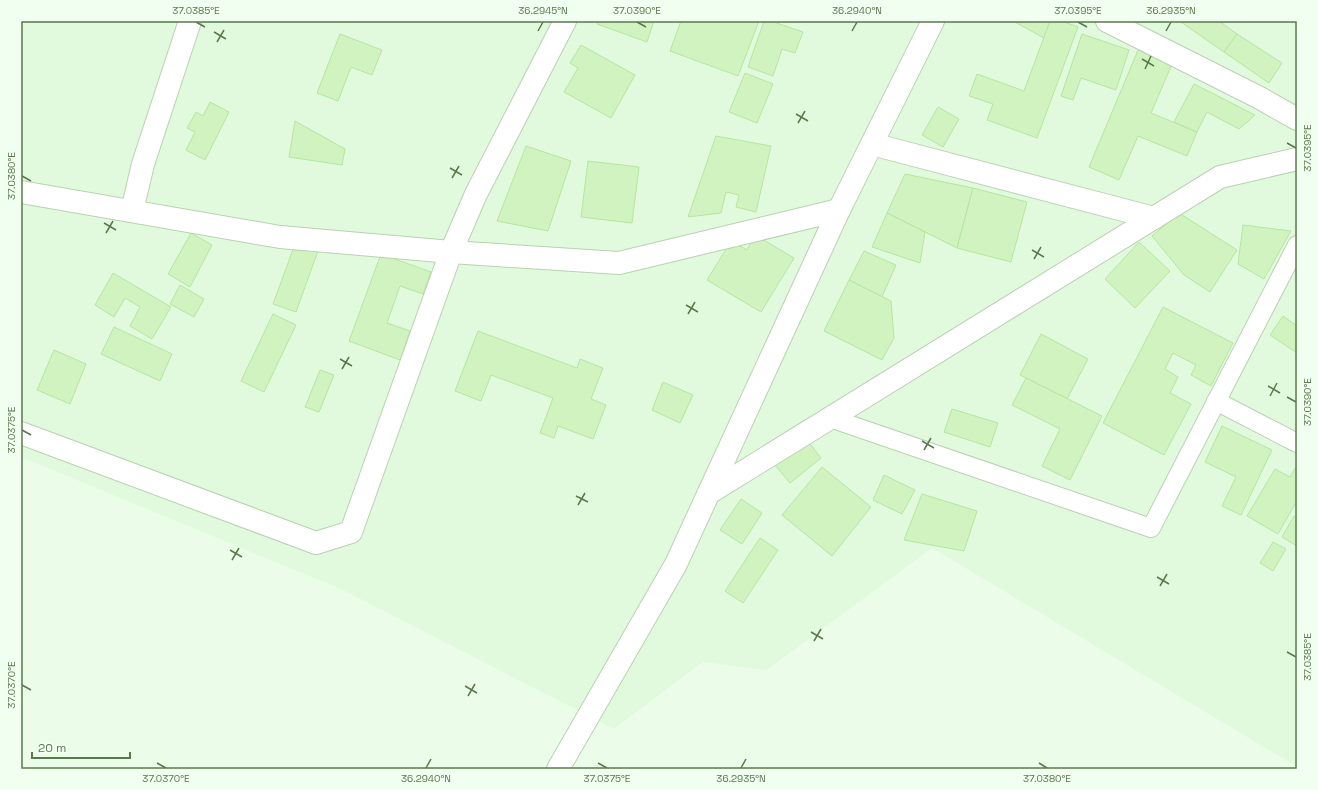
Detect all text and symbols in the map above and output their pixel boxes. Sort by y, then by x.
text: 37.0385°E [172,4,220,17]
text: 36.2945°N [518,4,568,17]
text: 37.0390°E [613,4,661,17]
text: 36.2940°N [832,4,882,17]
text: 37.0395°E [1054,4,1102,17]
text: 36.2935°N [1146,4,1196,17]
text: 37.0395°E [1301,124,1314,172]
text: 37.0380°E [5,152,18,200]
text: 37.0390°E [1301,378,1314,426]
text: 37.0375°E [5,406,18,453]
text: 37.0385°E [1301,633,1314,681]
text: 37.0370°E [5,661,18,709]
scale bar [32,734,130,760]
text: 20 m [38,740,66,756]
text: 37.0370°E [142,772,190,785]
text: 36.2940°N [401,772,451,785]
text: 37.0375°E [584,772,631,785]
text: 36.2935°N [716,772,766,785]
text: 37.0380°E [1023,772,1071,785]

